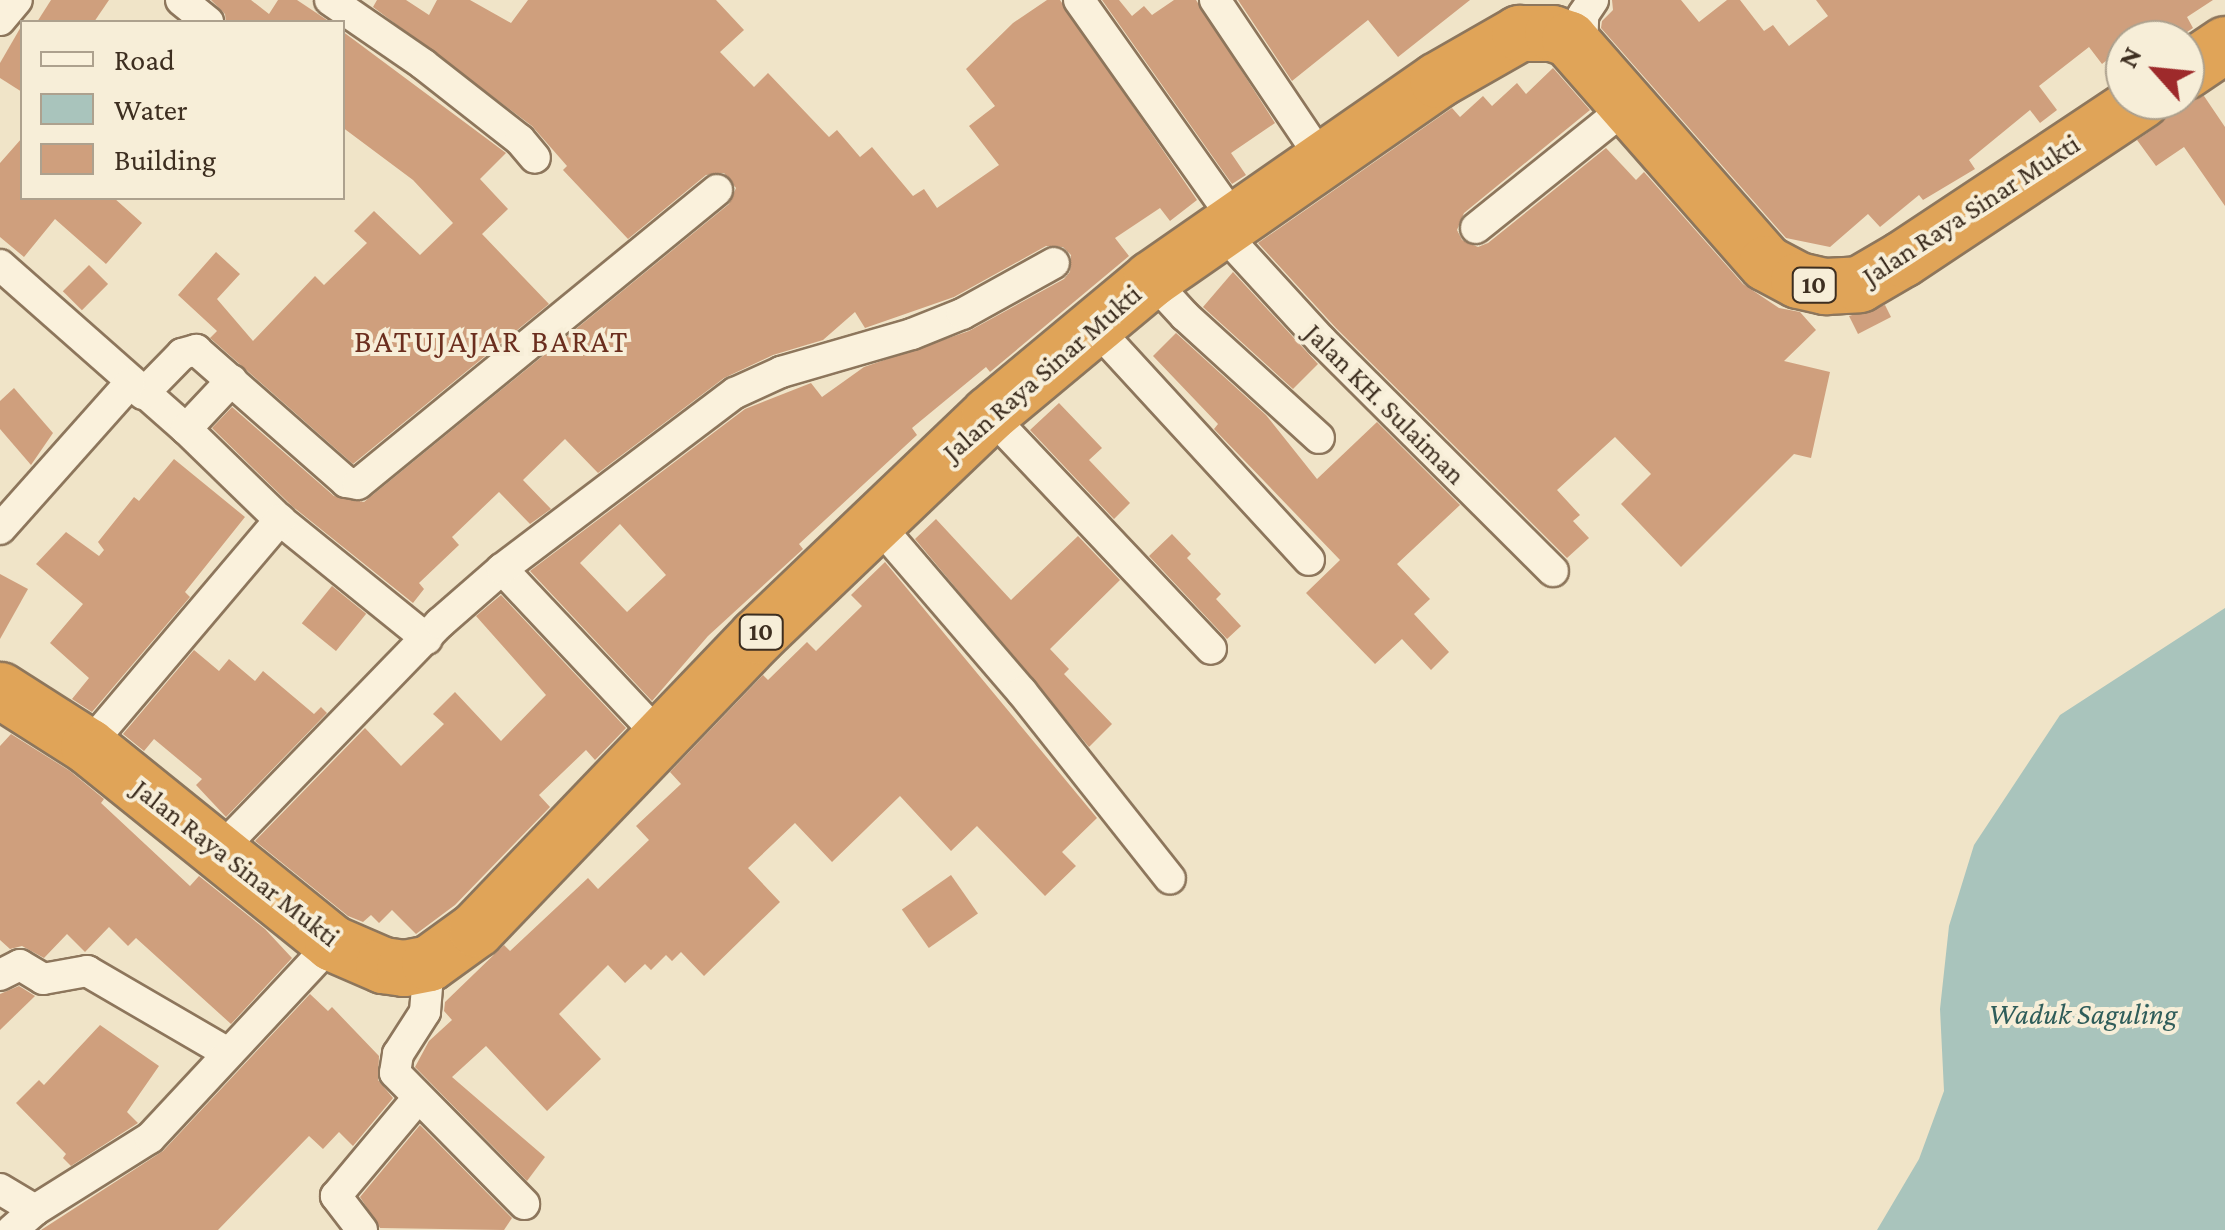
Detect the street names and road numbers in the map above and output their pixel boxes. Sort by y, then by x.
street label: Jalan Raya Sinar Mukti [1856,127,2086,293]
road number: 10 [1792,265,1836,305]
street label: Jalan Raya Sinar Mukti [936,277,1148,469]
street label: Jalan KH. Sulaiman [1297,316,1473,492]
road number: 10 [738,612,784,652]
street label: Jalan Raya Sinar Mukti [126,772,346,954]

